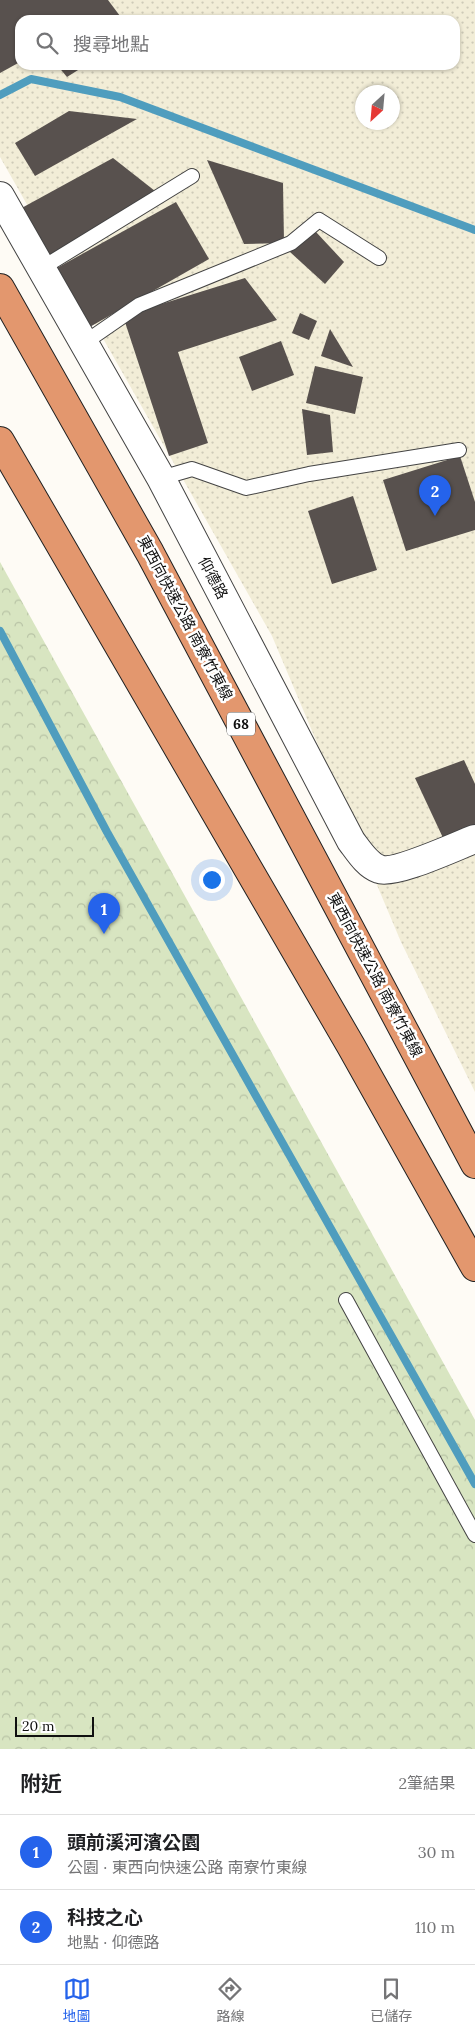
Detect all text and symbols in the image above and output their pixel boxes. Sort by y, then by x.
search box [15,15,460,70]
icon: search [33,29,61,57]
text: 搜尋地點 [73,32,149,56]
north arrow [355,85,400,130]
pin: 2 [419,475,451,516]
street label: 東西向快速公路 南寮竹東線 [134,532,237,703]
street label: 仰德路 [194,553,232,602]
road number: 68 [227,712,255,736]
your location [199,867,225,893]
street label: 東西向快速公路 南寮竹東線 [324,889,427,1060]
pin: 1 [88,893,120,934]
scale bar [15,1714,94,1737]
text: 20 m [22,1717,54,1735]
text: 附近 [20,1770,62,1797]
text: 2筆結果 [398,1773,455,1793]
text: 頭前溪河濱公園 [67,1830,200,1854]
text: 1 [33,1842,39,1862]
text: 30 m [418,1842,455,1862]
text: 公園 · 東西向快速公路 南寮竹東線 [67,1857,308,1877]
text: 科技之心 [67,1905,143,1929]
text: 2 [32,1917,40,1937]
text: 110 m [415,1917,455,1937]
text: 地點 · 仰德路 [67,1932,159,1952]
tab: 地圖 [63,1975,91,2025]
tab: 路線 [216,1975,244,2025]
tab: 已儲存 [370,1975,412,2025]

